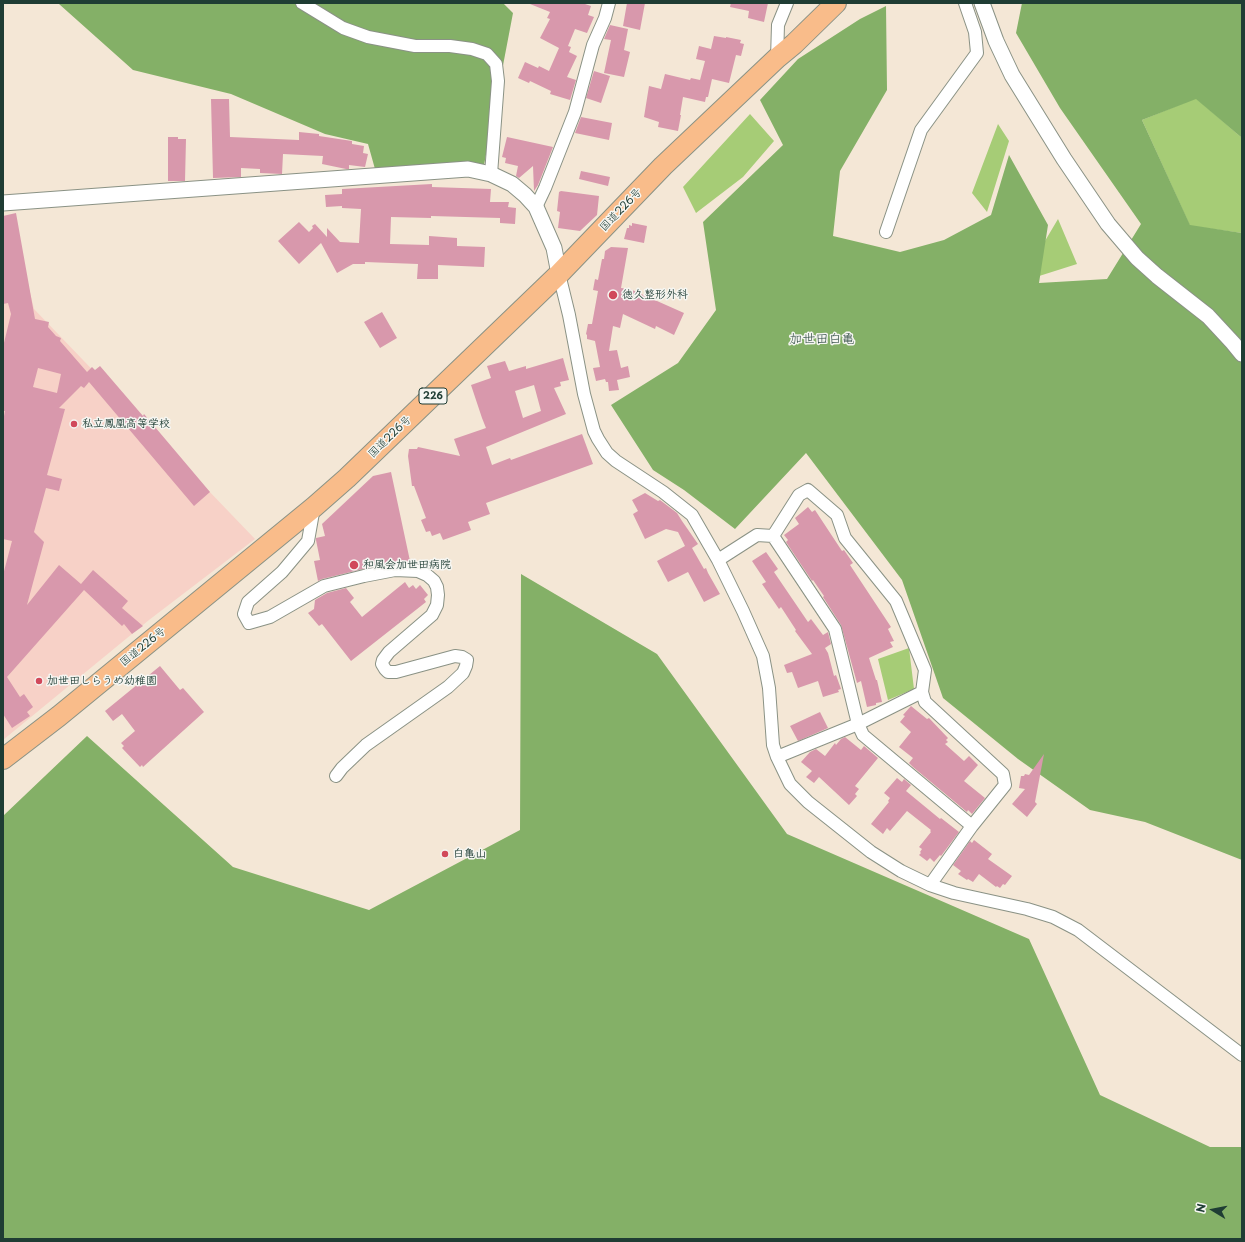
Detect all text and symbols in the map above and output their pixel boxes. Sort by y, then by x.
street label: 国道226号 [597,186,645,234]
place label: 徳久整形外科 [622,288,688,302]
marker: 徳久整形外科 [607,289,619,301]
district label: 加世田白亀 [790,331,854,347]
road number: 226 [419,388,447,404]
street label: 国道226号 [366,413,414,461]
place label: 私立鳳凰高等学校 [82,417,170,431]
marker: 私立鳳凰高等学校 [69,419,79,429]
place label: 和風会加世田病院 [363,558,451,572]
marker: 和風会加世田病院 [348,559,360,571]
street label: 国道226号 [118,625,168,669]
place label: 加世田しらうめ幼稚園 [47,674,157,688]
marker: 加世田しらうめ幼稚園 [34,676,44,686]
place label: 白亀山 [453,847,486,861]
marker: 白亀山 [440,849,450,859]
north arrow [1193,1190,1233,1230]
text: N [1192,1202,1210,1214]

